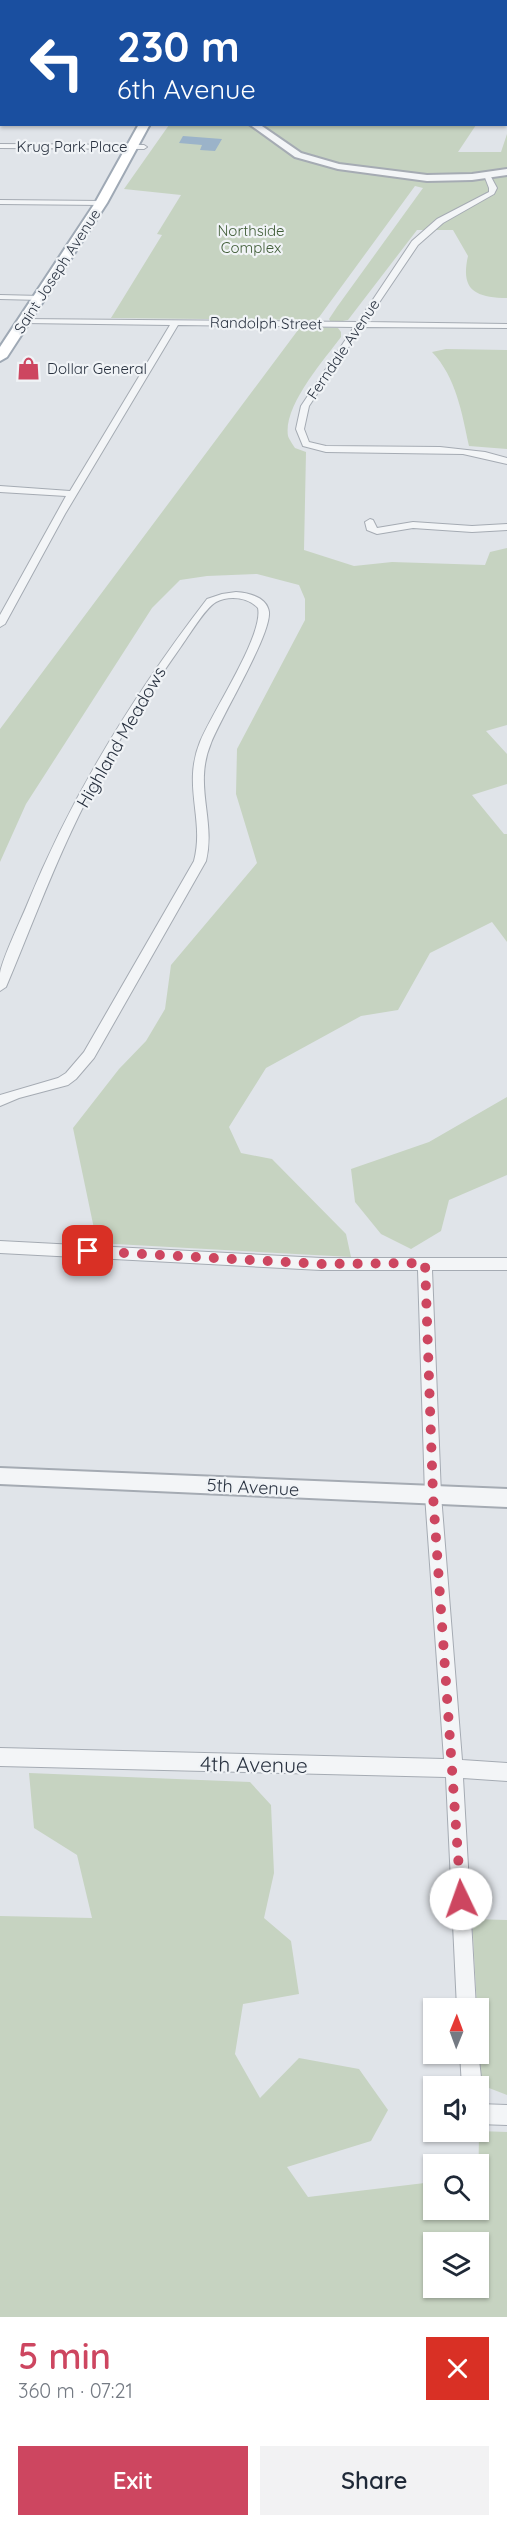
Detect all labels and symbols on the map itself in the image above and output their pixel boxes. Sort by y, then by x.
street label: Krug Park Place [16,137,128,156]
street label: Saint Joseph Avenue [10,205,104,337]
park label: Northside Complex [217,221,285,257]
street label: Ferndale Avenue [303,295,383,403]
street label: Randolph Street [210,313,322,333]
shop icon: Dollar General [16,355,42,381]
place label: Dollar General [47,359,147,378]
street label: Highland Meadows [71,662,171,812]
pin [62,1225,113,1276]
street label: 5th Avenue [206,1473,300,1501]
street label: 4th Avenue [200,1750,308,1778]
position arrow [429,1867,493,1931]
north arrow [423,1998,489,2064]

